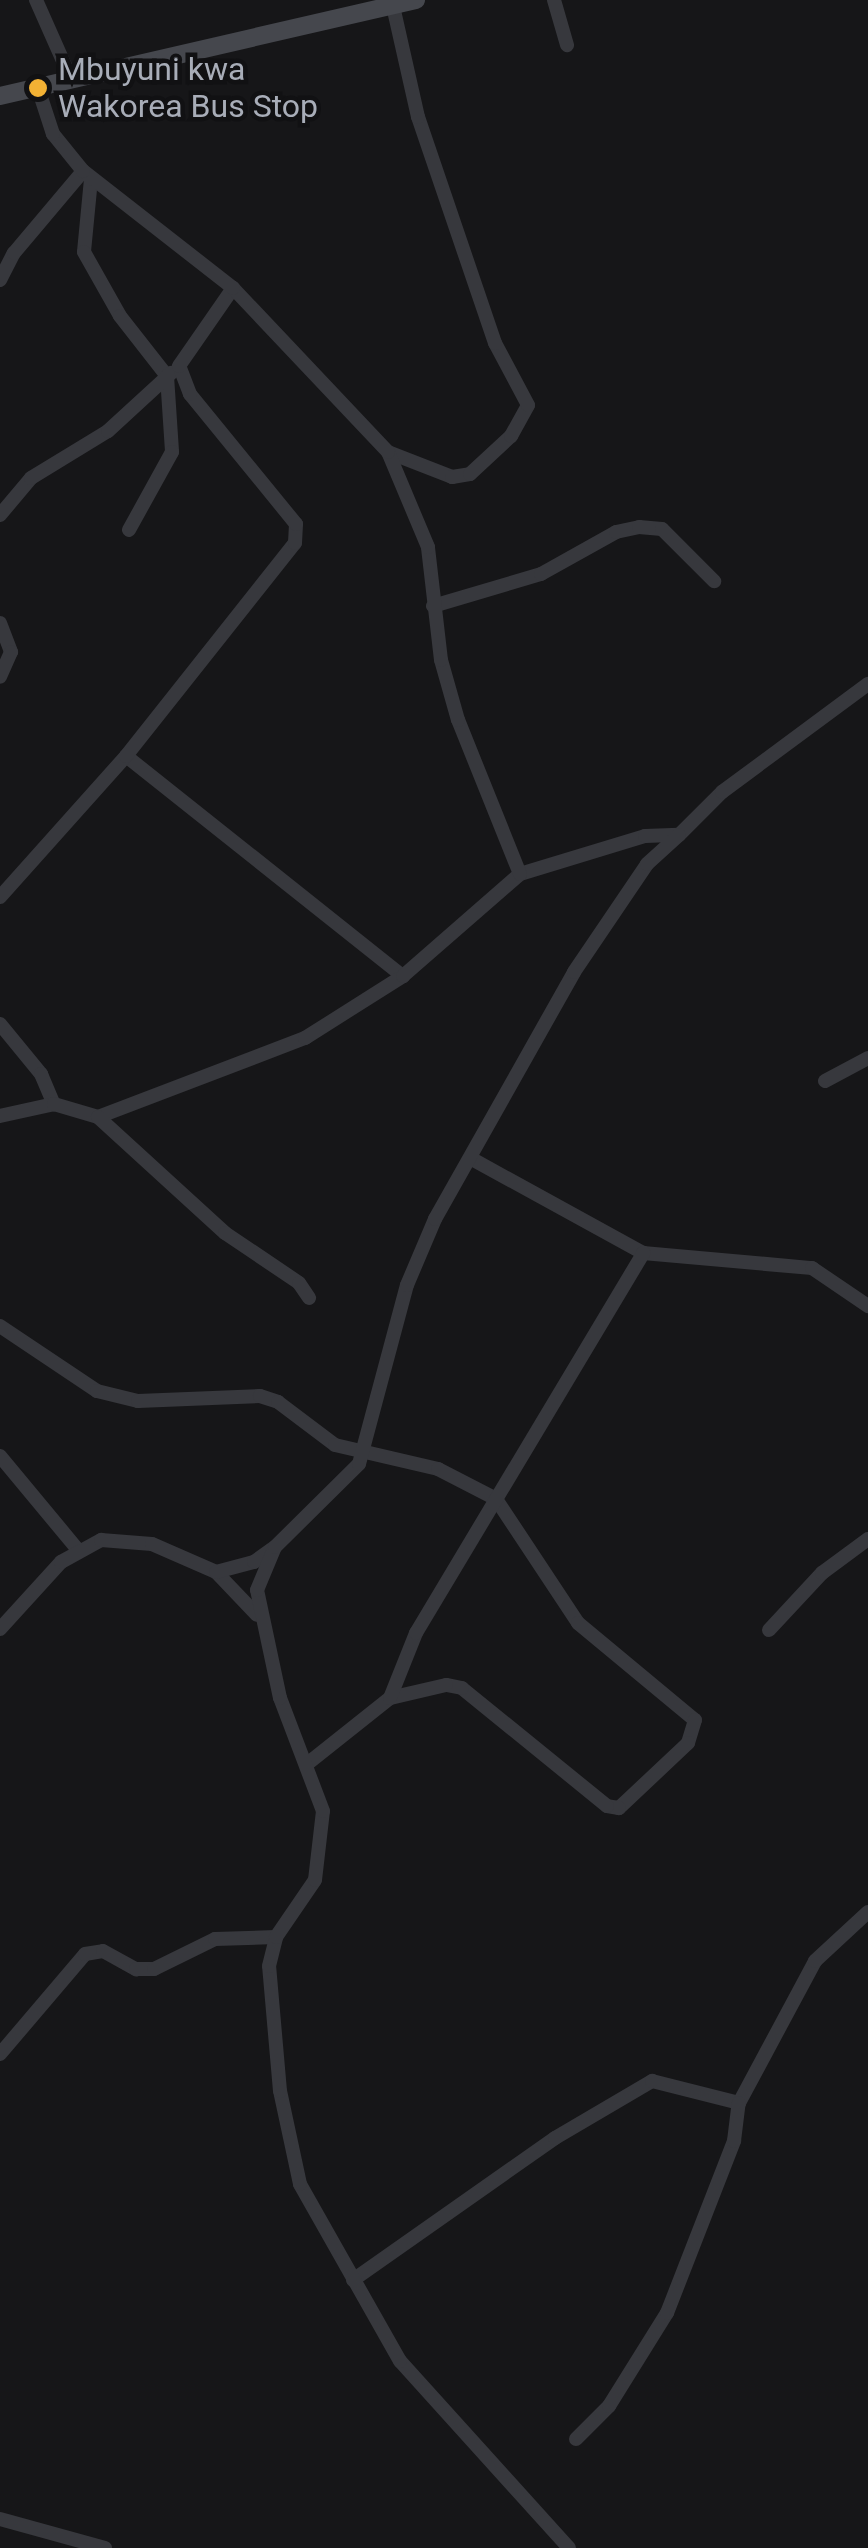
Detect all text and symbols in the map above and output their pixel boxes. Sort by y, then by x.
place label: Mbuyuni kwa Wakorea Bus Stop [58,51,318,126]
marker: Mbuyuni kwa Wakorea Bus Stop [27,77,49,99]

